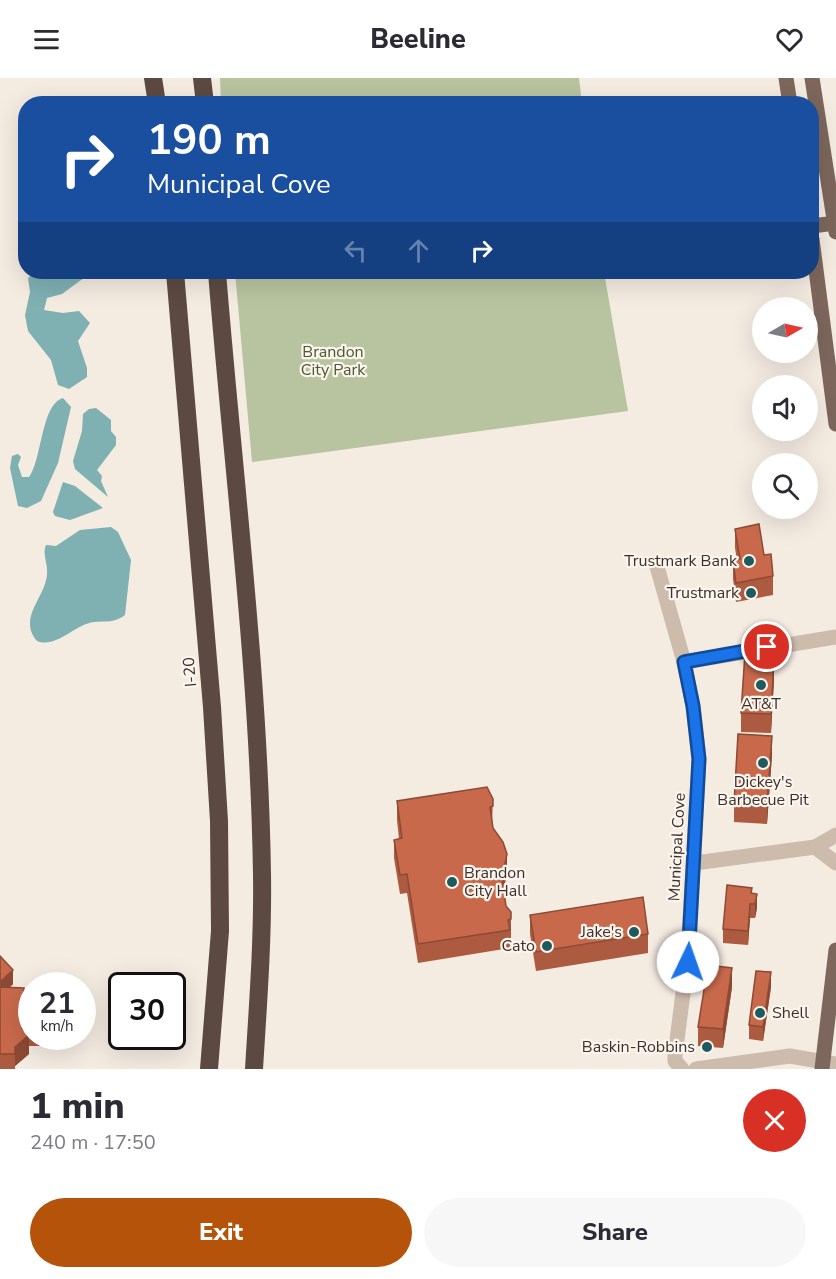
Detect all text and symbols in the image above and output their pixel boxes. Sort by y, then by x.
text: Beeline [370,21,466,58]
icon: menu [30,23,63,56]
icon: heart [773,23,806,56]
text: 190 m [147,112,271,169]
icon: right [48,120,126,198]
text: Municipal Cove [147,166,331,203]
icon: left [339,234,372,267]
icon: ahead [402,234,435,267]
icon: right [465,234,498,267]
north arrow [752,297,818,363]
map controls [752,297,818,519]
park label: Brandon City Park [301,341,366,381]
button: sound [752,375,818,441]
button: search [752,453,818,519]
place label: Trustmark Bank [624,550,738,572]
marker: Trustmark Bank [742,554,756,568]
place label: Trustmark [667,582,740,604]
marker: Trustmark [744,586,758,600]
pin [741,621,792,672]
icon: arrive [750,630,783,663]
street label: I-20 [178,656,202,688]
marker: AT&T [754,678,768,692]
place label: AT&T [741,693,781,715]
marker: Dickey's Barbecue Pit [756,756,770,770]
place label: Dickey's Barbecue Pit [717,771,809,811]
street label: Municipal Cove [663,792,691,902]
place label: Brandon City Hall [464,862,527,902]
marker: Brandon City Hall [445,875,459,889]
place label: Jake's [580,921,622,943]
marker: Jake's [627,925,641,939]
position arrow [656,930,720,994]
place label: Cato [502,935,535,957]
marker: Cato [540,939,554,953]
speed limit sign: 30 [108,972,186,1050]
text: 21 [39,983,75,1024]
place label: Shell [772,1002,809,1024]
marker: Shell [753,1006,767,1020]
text: km/h [40,1016,74,1036]
place label: Baskin-Robbins [582,1036,695,1058]
marker: Baskin-Robbins [700,1040,714,1054]
text: 1 min [30,1082,125,1131]
button: close [743,1089,806,1152]
text: 240 m · 17:50 [30,1129,156,1156]
button: Exit [30,1198,412,1267]
button: Share [424,1198,806,1267]

